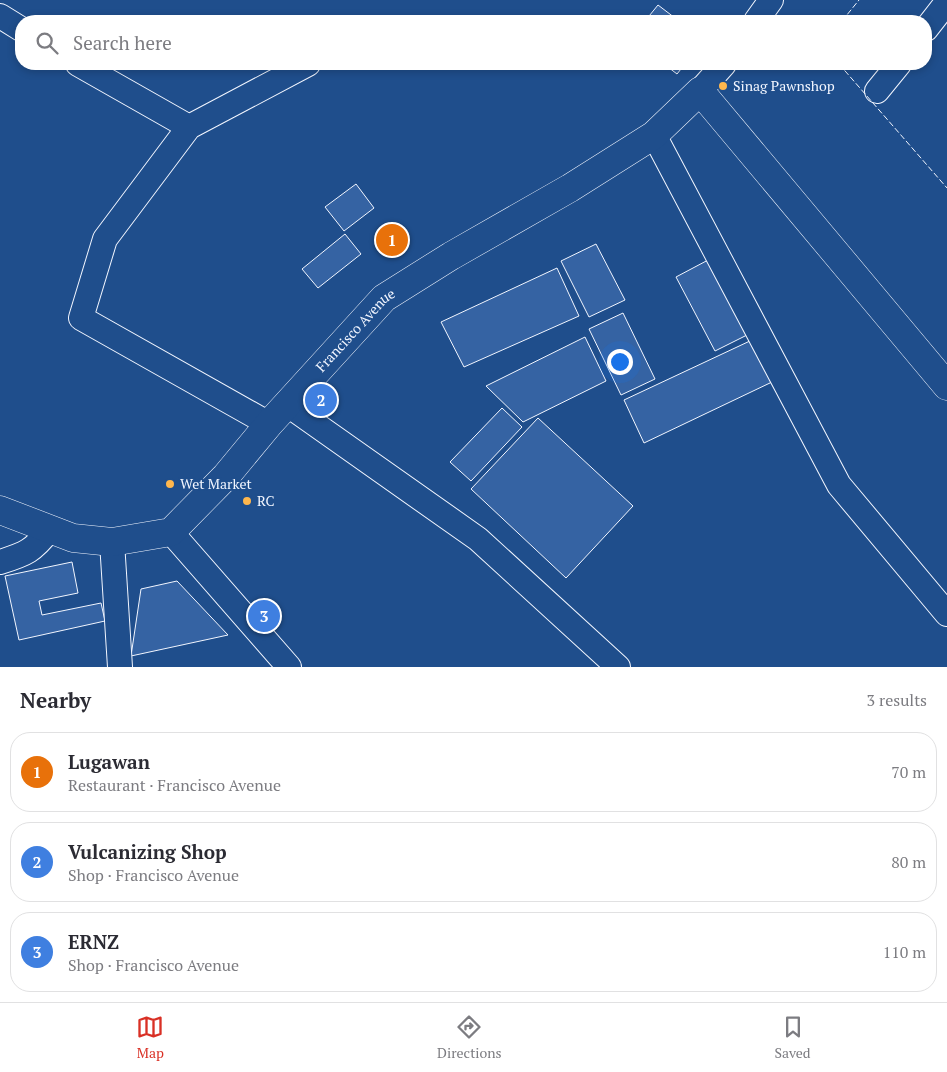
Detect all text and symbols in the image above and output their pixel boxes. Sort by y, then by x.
search box [15,15,932,70]
icon: search [33,29,61,57]
text: Search here [73,30,172,55]
place label: Sinag Pawnshop [733,76,835,95]
marker: Sinag Pawnshop [717,80,729,92]
pin: 1 [376,221,408,259]
street label: Francisco Avenue [311,283,398,376]
your location [607,349,633,375]
pin: 2 [305,381,337,419]
place label: Wet Market [180,474,252,493]
marker: Wet Market [164,478,176,490]
place label: RC [257,491,275,510]
marker: RC [241,495,253,507]
pin: 3 [248,597,280,635]
text: Nearby [20,686,91,714]
text: 3 results [867,689,927,711]
text: Lugawan [68,749,150,774]
text: 1 [32,761,42,783]
text: 70 m [891,761,926,783]
text: Restaurant · Francisco Avenue [68,774,281,796]
text: Vulcanizing Shop [68,839,227,864]
text: 2 [32,851,42,873]
text: 80 m [891,851,926,873]
text: Shop · Francisco Avenue [68,864,239,886]
text: ERNZ [68,929,119,954]
text: 3 [32,941,42,963]
text: 110 m [883,941,926,963]
text: Shop · Francisco Avenue [68,954,239,976]
tab: Map [136,1013,164,1062]
tab: Directions [437,1013,502,1062]
tab: Saved [774,1013,811,1062]

